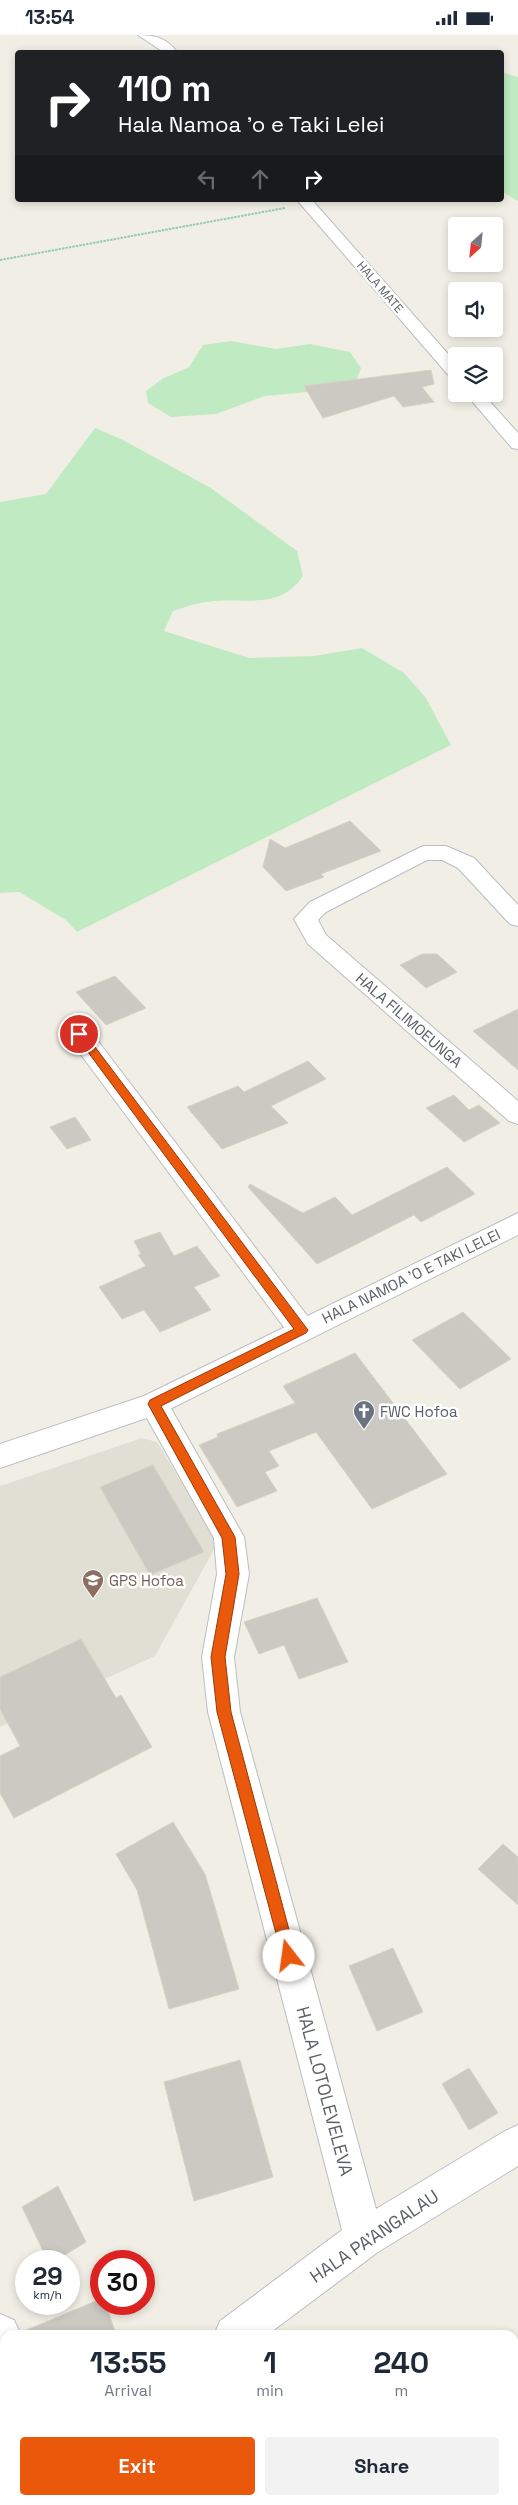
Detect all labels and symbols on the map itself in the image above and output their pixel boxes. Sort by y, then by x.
north arrow [448,217,502,273]
street label: HALA MATE [353,258,407,316]
street label: HALA FILIMOEUNGA [352,969,467,1072]
pin [58,1013,100,1055]
street label: HALA NAMOA 'O E TAKI LELEI [319,1224,503,1328]
church icon: FWC Hofoa [352,1399,376,1430]
place label: FWC Hofoa [380,1402,458,1421]
school or university icon: GPS Hofoa [81,1568,105,1599]
place label: GPS Hofoa [109,1571,184,1590]
position arrow [262,1929,314,1981]
street label: HALA LOTOLEVELEVA [291,2004,359,2178]
street label: HALA PA'ANGALAU [305,2184,443,2288]
speed limit sign: 30 [90,2250,155,2315]

